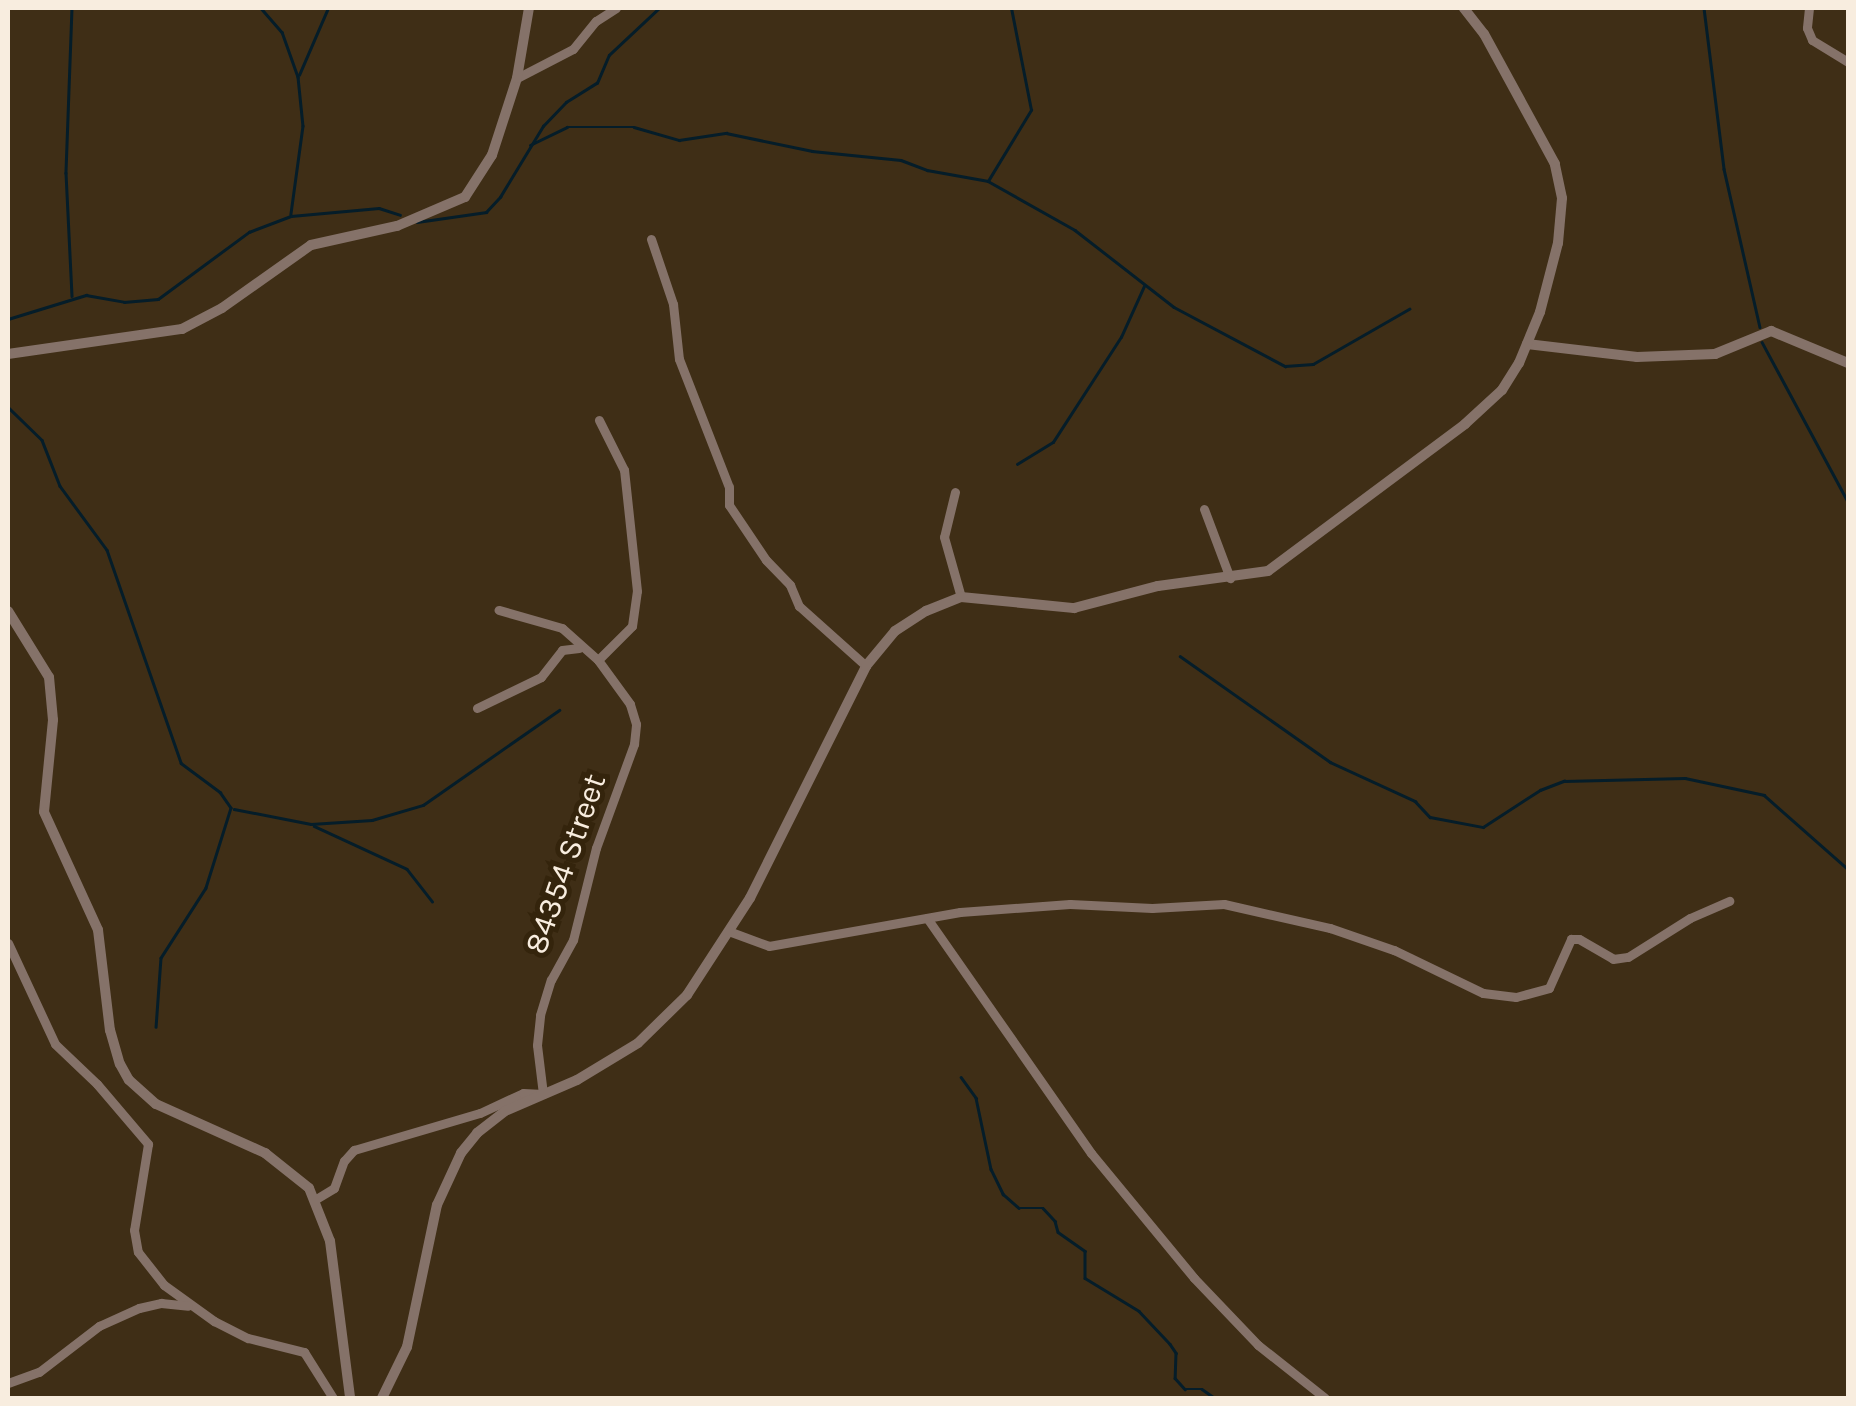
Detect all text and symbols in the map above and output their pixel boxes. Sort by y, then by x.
street label: 84354 Street [517,769,615,959]

